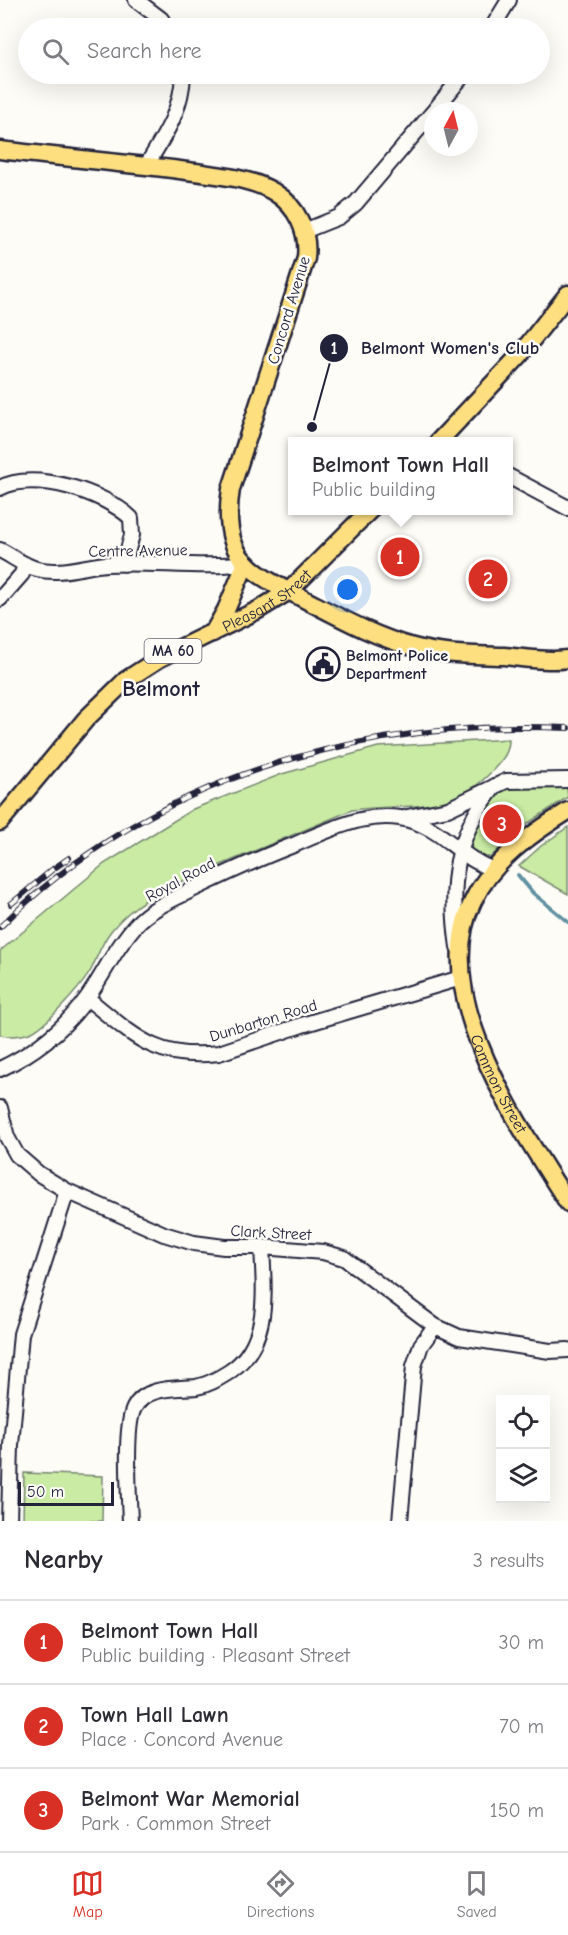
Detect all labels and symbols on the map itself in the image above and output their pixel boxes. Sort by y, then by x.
north arrow [424,102,478,156]
street label: Concord Avenue [264,254,314,366]
callout: Belmont Women's Club [319,330,551,366]
text: 1 [330,338,338,359]
text: Belmont Women's Club [361,338,539,359]
pin: 1 [380,534,420,580]
street label: Centre Avenue [88,541,188,561]
pin: 2 [468,556,508,602]
street label: Pleasant Street [219,566,316,636]
your location [333,575,362,604]
road number: MA 60 [144,639,201,663]
public building icon: Belmont Police Department [305,646,341,682]
place label: Belmont Police Department [346,647,448,683]
district label: Belmont [122,676,201,702]
pin: 3 [482,802,522,846]
street label: Royal Road [143,854,218,906]
street label: Dunbarton Road [207,996,319,1046]
street label: Common Street [467,1032,530,1137]
street label: Clark Street [230,1222,312,1244]
scale bar [18,1479,114,1506]

